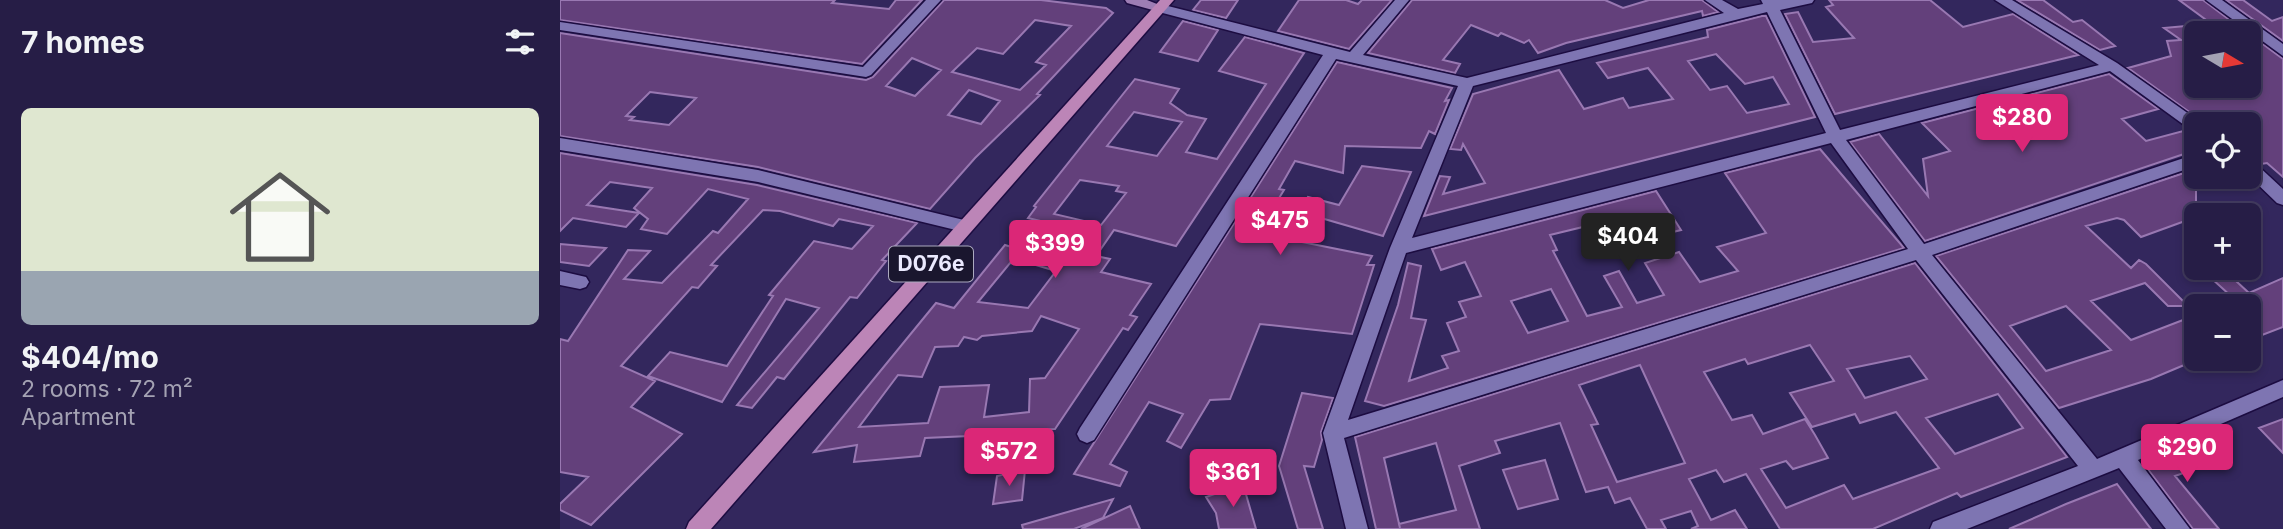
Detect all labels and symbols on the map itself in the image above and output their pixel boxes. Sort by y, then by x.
north arrow [2184,21,2261,98]
pin: $280 [1981,94,2063,154]
pin: $475 [1239,198,1321,257]
pin: $404 [1587,214,1669,273]
pin: $399 [1014,220,1096,280]
road number: D076e [889,246,973,282]
pin: $290 [2146,424,2228,484]
pin: $572 [968,428,1050,488]
pin: $361 [1192,449,1274,509]

